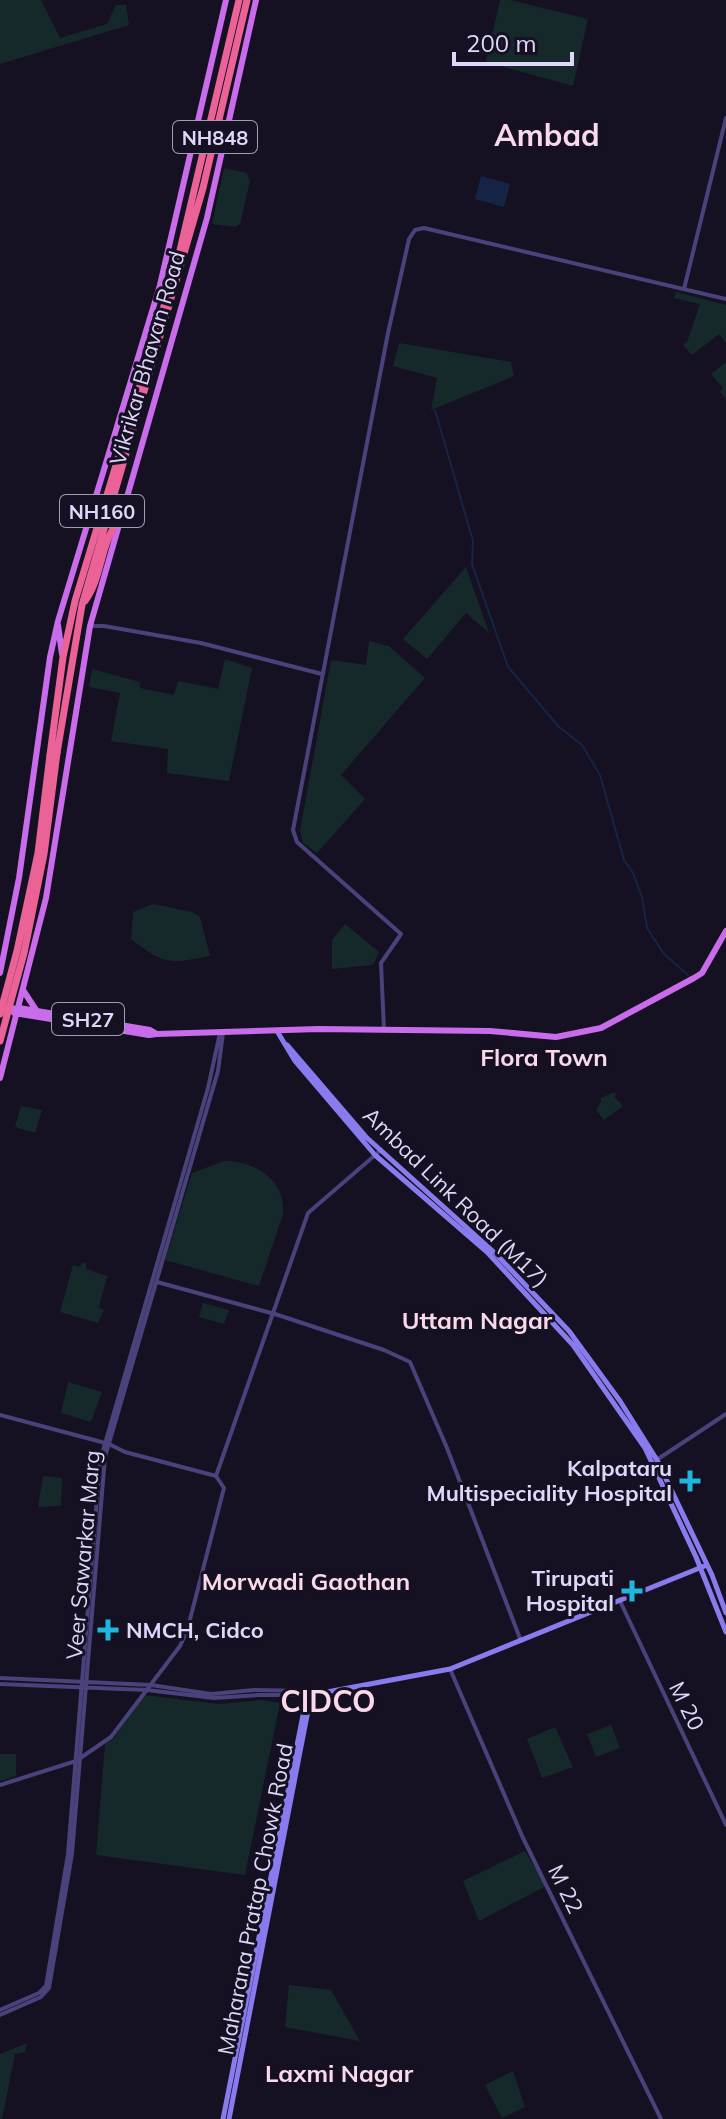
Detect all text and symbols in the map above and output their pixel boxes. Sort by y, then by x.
scale bar [454,16,572,66]
text: 200 m [466,28,537,58]
district label: Ambad [494,116,600,154]
road number: NH848 [173,121,257,153]
street label: Vikrikar Bhavan Road [103,248,191,468]
road number: NH160 [60,495,144,527]
road number: SH27 [52,1003,124,1035]
district label: Flora Town [480,1042,608,1072]
street label: Ambad Link Road (M17) [357,1101,555,1293]
district label: Uttam Nagar [402,1305,553,1335]
street label: Veer Sawarkar Marg [60,1449,106,1661]
place label: Kalpataru Multispeciality Hospital [427,1454,672,1507]
marker: Kalpataru Multispeciality Hospital [679,1470,701,1492]
place label: Tirupati Hospital [526,1564,614,1617]
district label: Morwadi Gaothan [202,1566,410,1596]
marker: Tirupati Hospital [621,1580,643,1602]
place label: NMCH, Cidco [126,1616,264,1644]
marker: NMCH, Cidco [97,1619,119,1641]
street label: M 20 [663,1677,711,1735]
district label: CIDCO [280,1682,376,1720]
street label: Maharana Pratap Chowk Road [211,1741,299,2057]
street label: M 22 [542,1860,590,1918]
district label: Laxmi Nagar [265,2058,414,2088]

